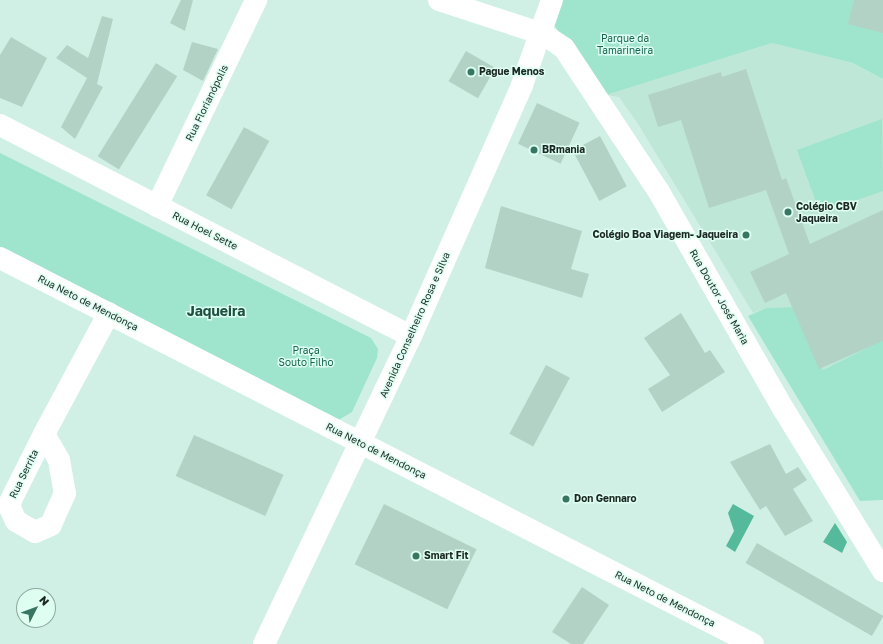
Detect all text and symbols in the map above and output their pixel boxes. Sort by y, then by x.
park label: Parque da Tamarineira [597,32,653,56]
street label: Rua Florianópolis [183,63,231,143]
place label: Pague Menos [479,66,544,78]
marker: Pague Menos [466,67,476,77]
place label: BRmania [542,144,585,156]
marker: BRmania [529,145,539,155]
place label: Colégio CBV Jaqueira [796,200,857,224]
marker: Colégio CBV Jaqueira [783,207,793,217]
street label: Rua Hoel Sette [170,209,240,253]
place label: Colégio Boa Viagem- Jaqueira [592,229,738,241]
marker: Colégio Boa Viagem- Jaqueira [741,230,751,240]
street label: Rua Doutor José Maria [687,247,751,347]
street label: Avenida Conselheiro Rosa e Silva [377,250,453,400]
street label: Rua Neto de Mendonça [36,272,140,334]
district label: Jaqueira [187,303,245,319]
park label: Praça Souto Filho [279,344,333,368]
street label: Rua Neto de Mendonça [324,420,428,482]
street label: Rua Serrita [7,447,41,501]
place label: Don Gennaro [574,493,637,505]
marker: Don Gennaro [561,494,571,504]
place label: Smart Fit [424,550,469,562]
marker: Smart Fit [411,551,421,561]
street label: Rua Neto de Mendonça [613,568,717,630]
north arrow [16,588,56,628]
text: N [37,593,52,608]

